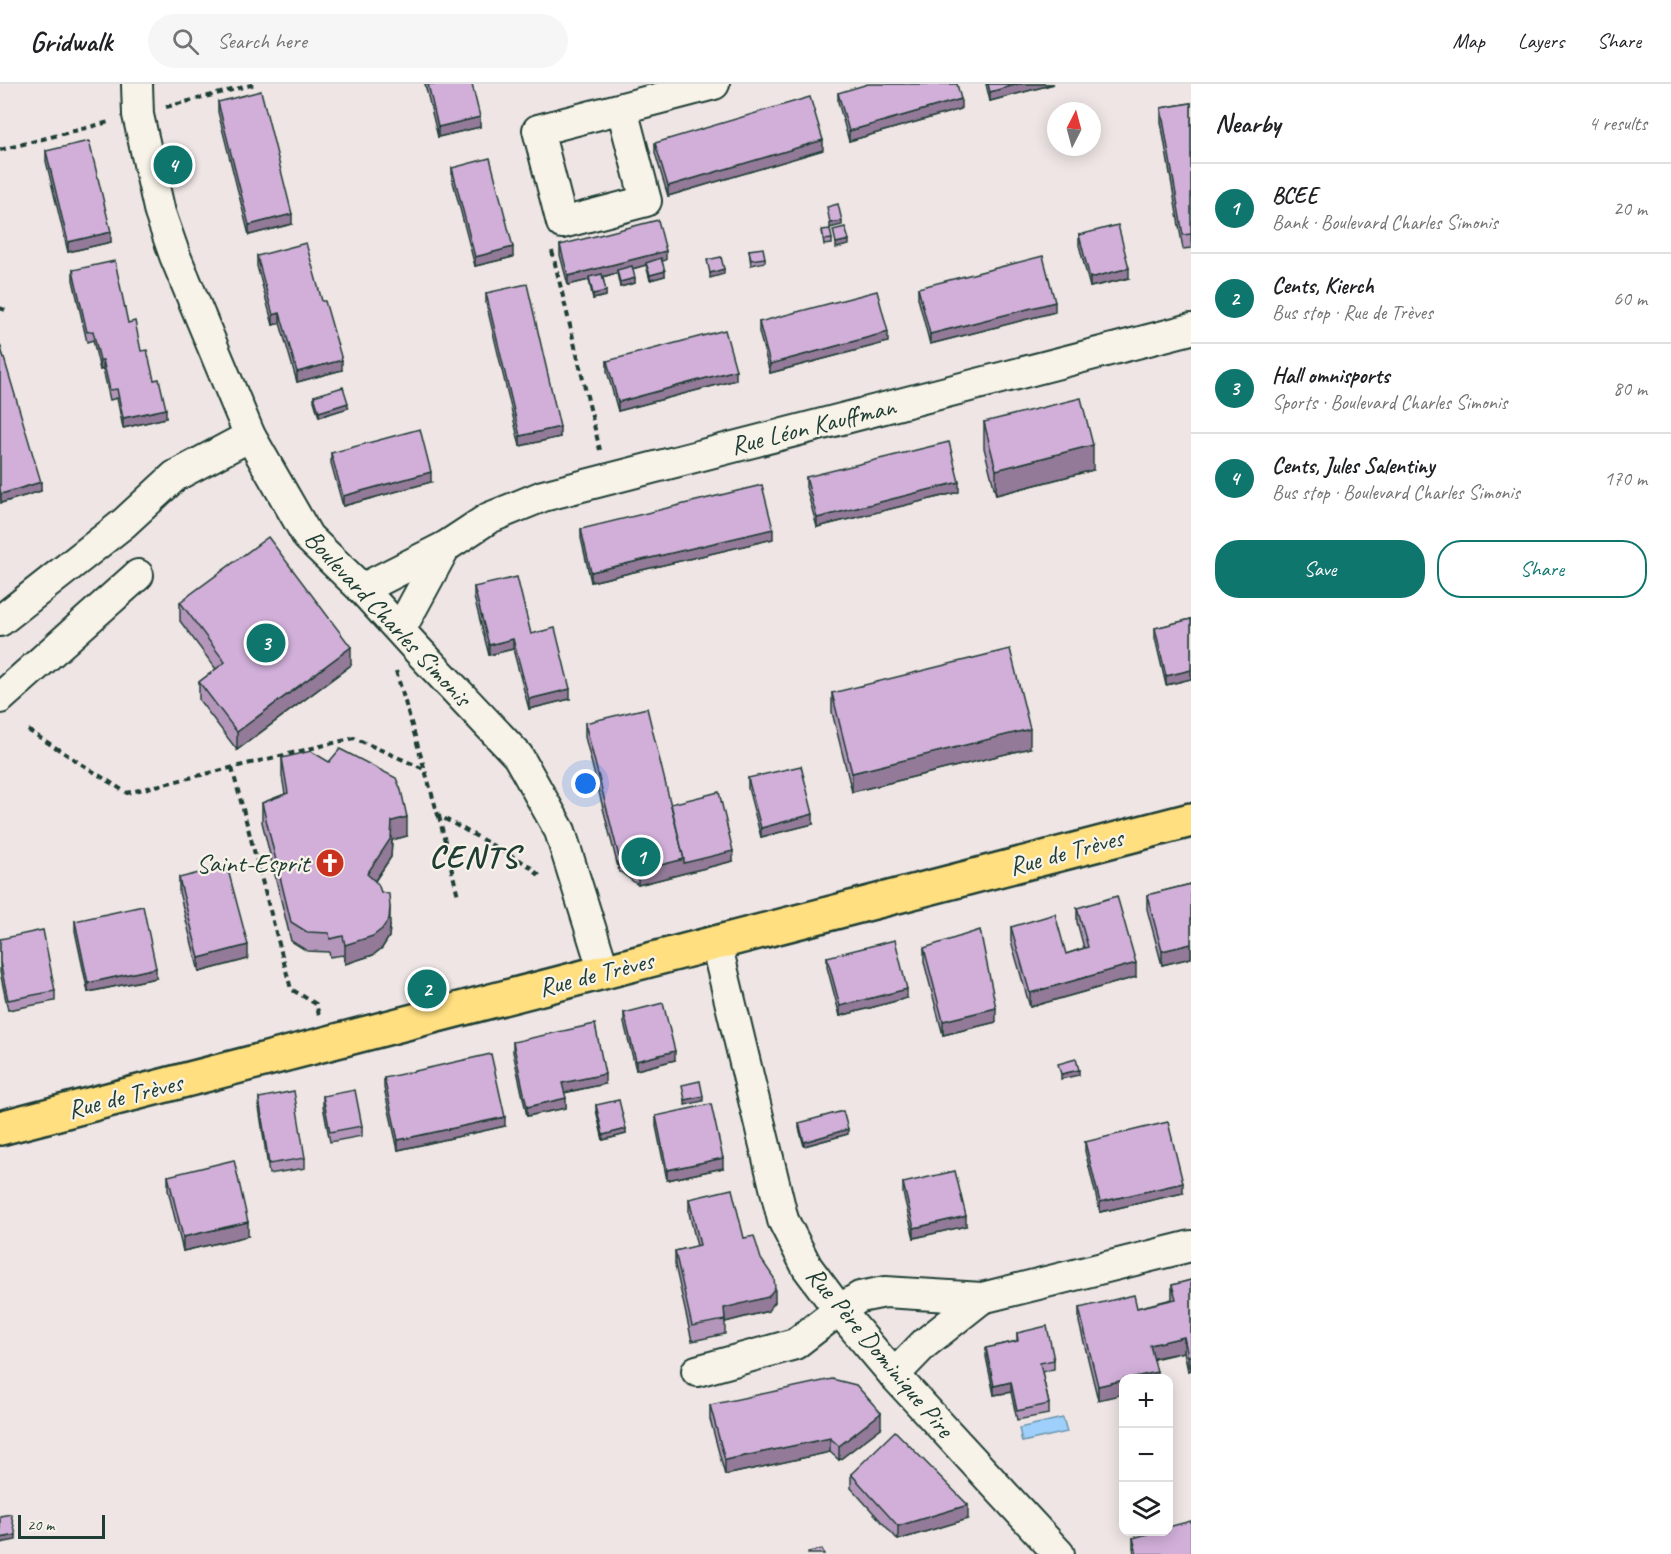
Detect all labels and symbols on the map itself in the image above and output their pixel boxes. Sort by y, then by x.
north arrow [1047,102,1101,156]
pin: 4 [154,142,192,188]
street label: Rue Léon Kauffman [727,389,900,462]
street label: Boulevard Charles Simonis [297,523,480,715]
pin: 3 [246,620,286,666]
your location [571,769,600,798]
street label: Rue de Trèves [1005,820,1129,883]
pin: 1 [622,834,660,880]
district label: CENTS [429,836,525,877]
place label: Saint-Esprit [196,847,311,880]
church icon: Saint-Esprit [314,847,346,879]
street label: Rue de Trèves [535,943,659,1004]
pin: 2 [408,966,446,1012]
street label: Rue de Trèves [64,1065,188,1126]
street label: Rue Père Dominique Pire [799,1260,962,1445]
scale bar [18,1512,105,1540]

